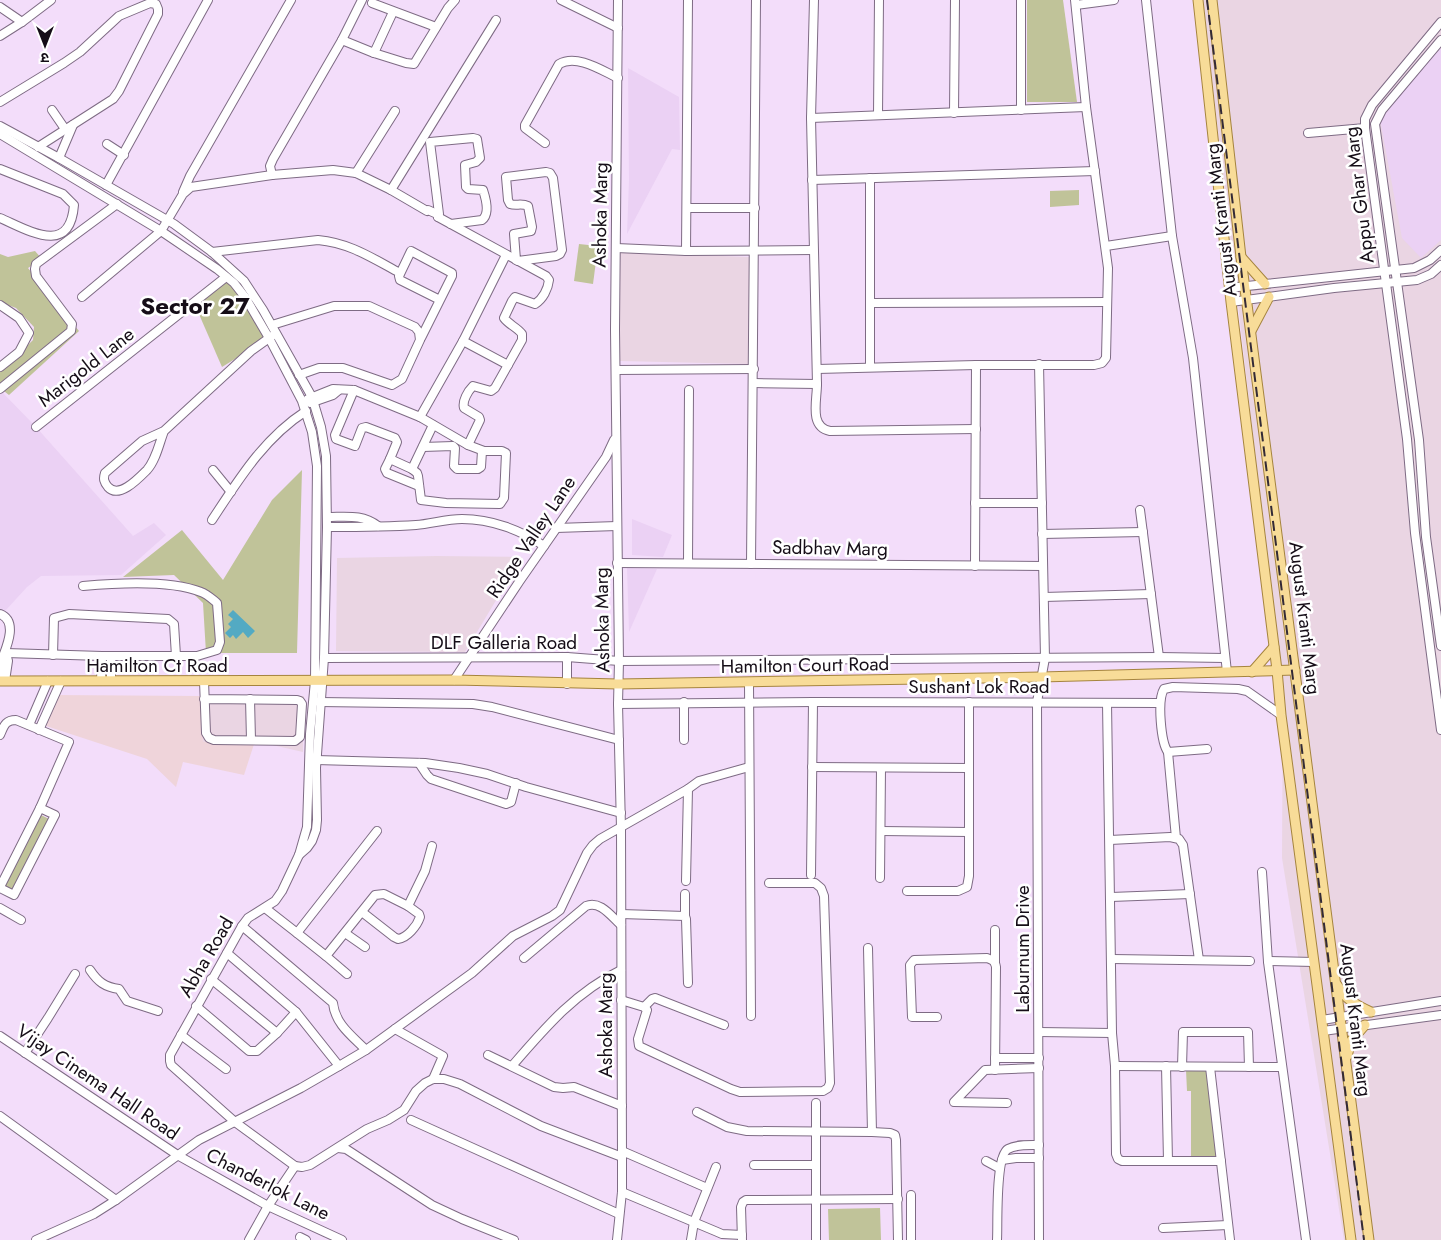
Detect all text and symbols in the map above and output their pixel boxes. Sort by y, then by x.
north arrow [20,20,70,70]
text: उ [40,48,49,68]
street label: Appu Ghar Marg [1337,125,1381,265]
street label: August Kranti Marg [1198,142,1244,298]
street label: Ashoka Marg [586,162,614,268]
district label: Sector 27 [140,288,250,323]
street label: Marigold Lane [32,321,140,413]
street label: Ridge Valley Lane [480,470,582,604]
street label: Sadbhav Marg [772,533,888,563]
street label: August Kranti Marg [1282,540,1328,696]
street label: Ashoka Marg [588,567,616,673]
street label: DLF Galleria Road [431,629,577,656]
street label: Hamilton Court Road [720,650,890,680]
street label: Hamilton Ct Road [86,652,228,679]
street label: Sushant Lok Road [908,673,1050,700]
street label: Laburnum Drive [1009,885,1036,1013]
street label: Abha Road [172,912,240,1002]
street label: August Kranti Marg [1333,942,1379,1098]
street label: Ashoka Marg [592,972,619,1078]
street label: Vijay Cinema Hall Road [11,1017,185,1147]
street label: Chanderlok Lane [202,1141,335,1227]

